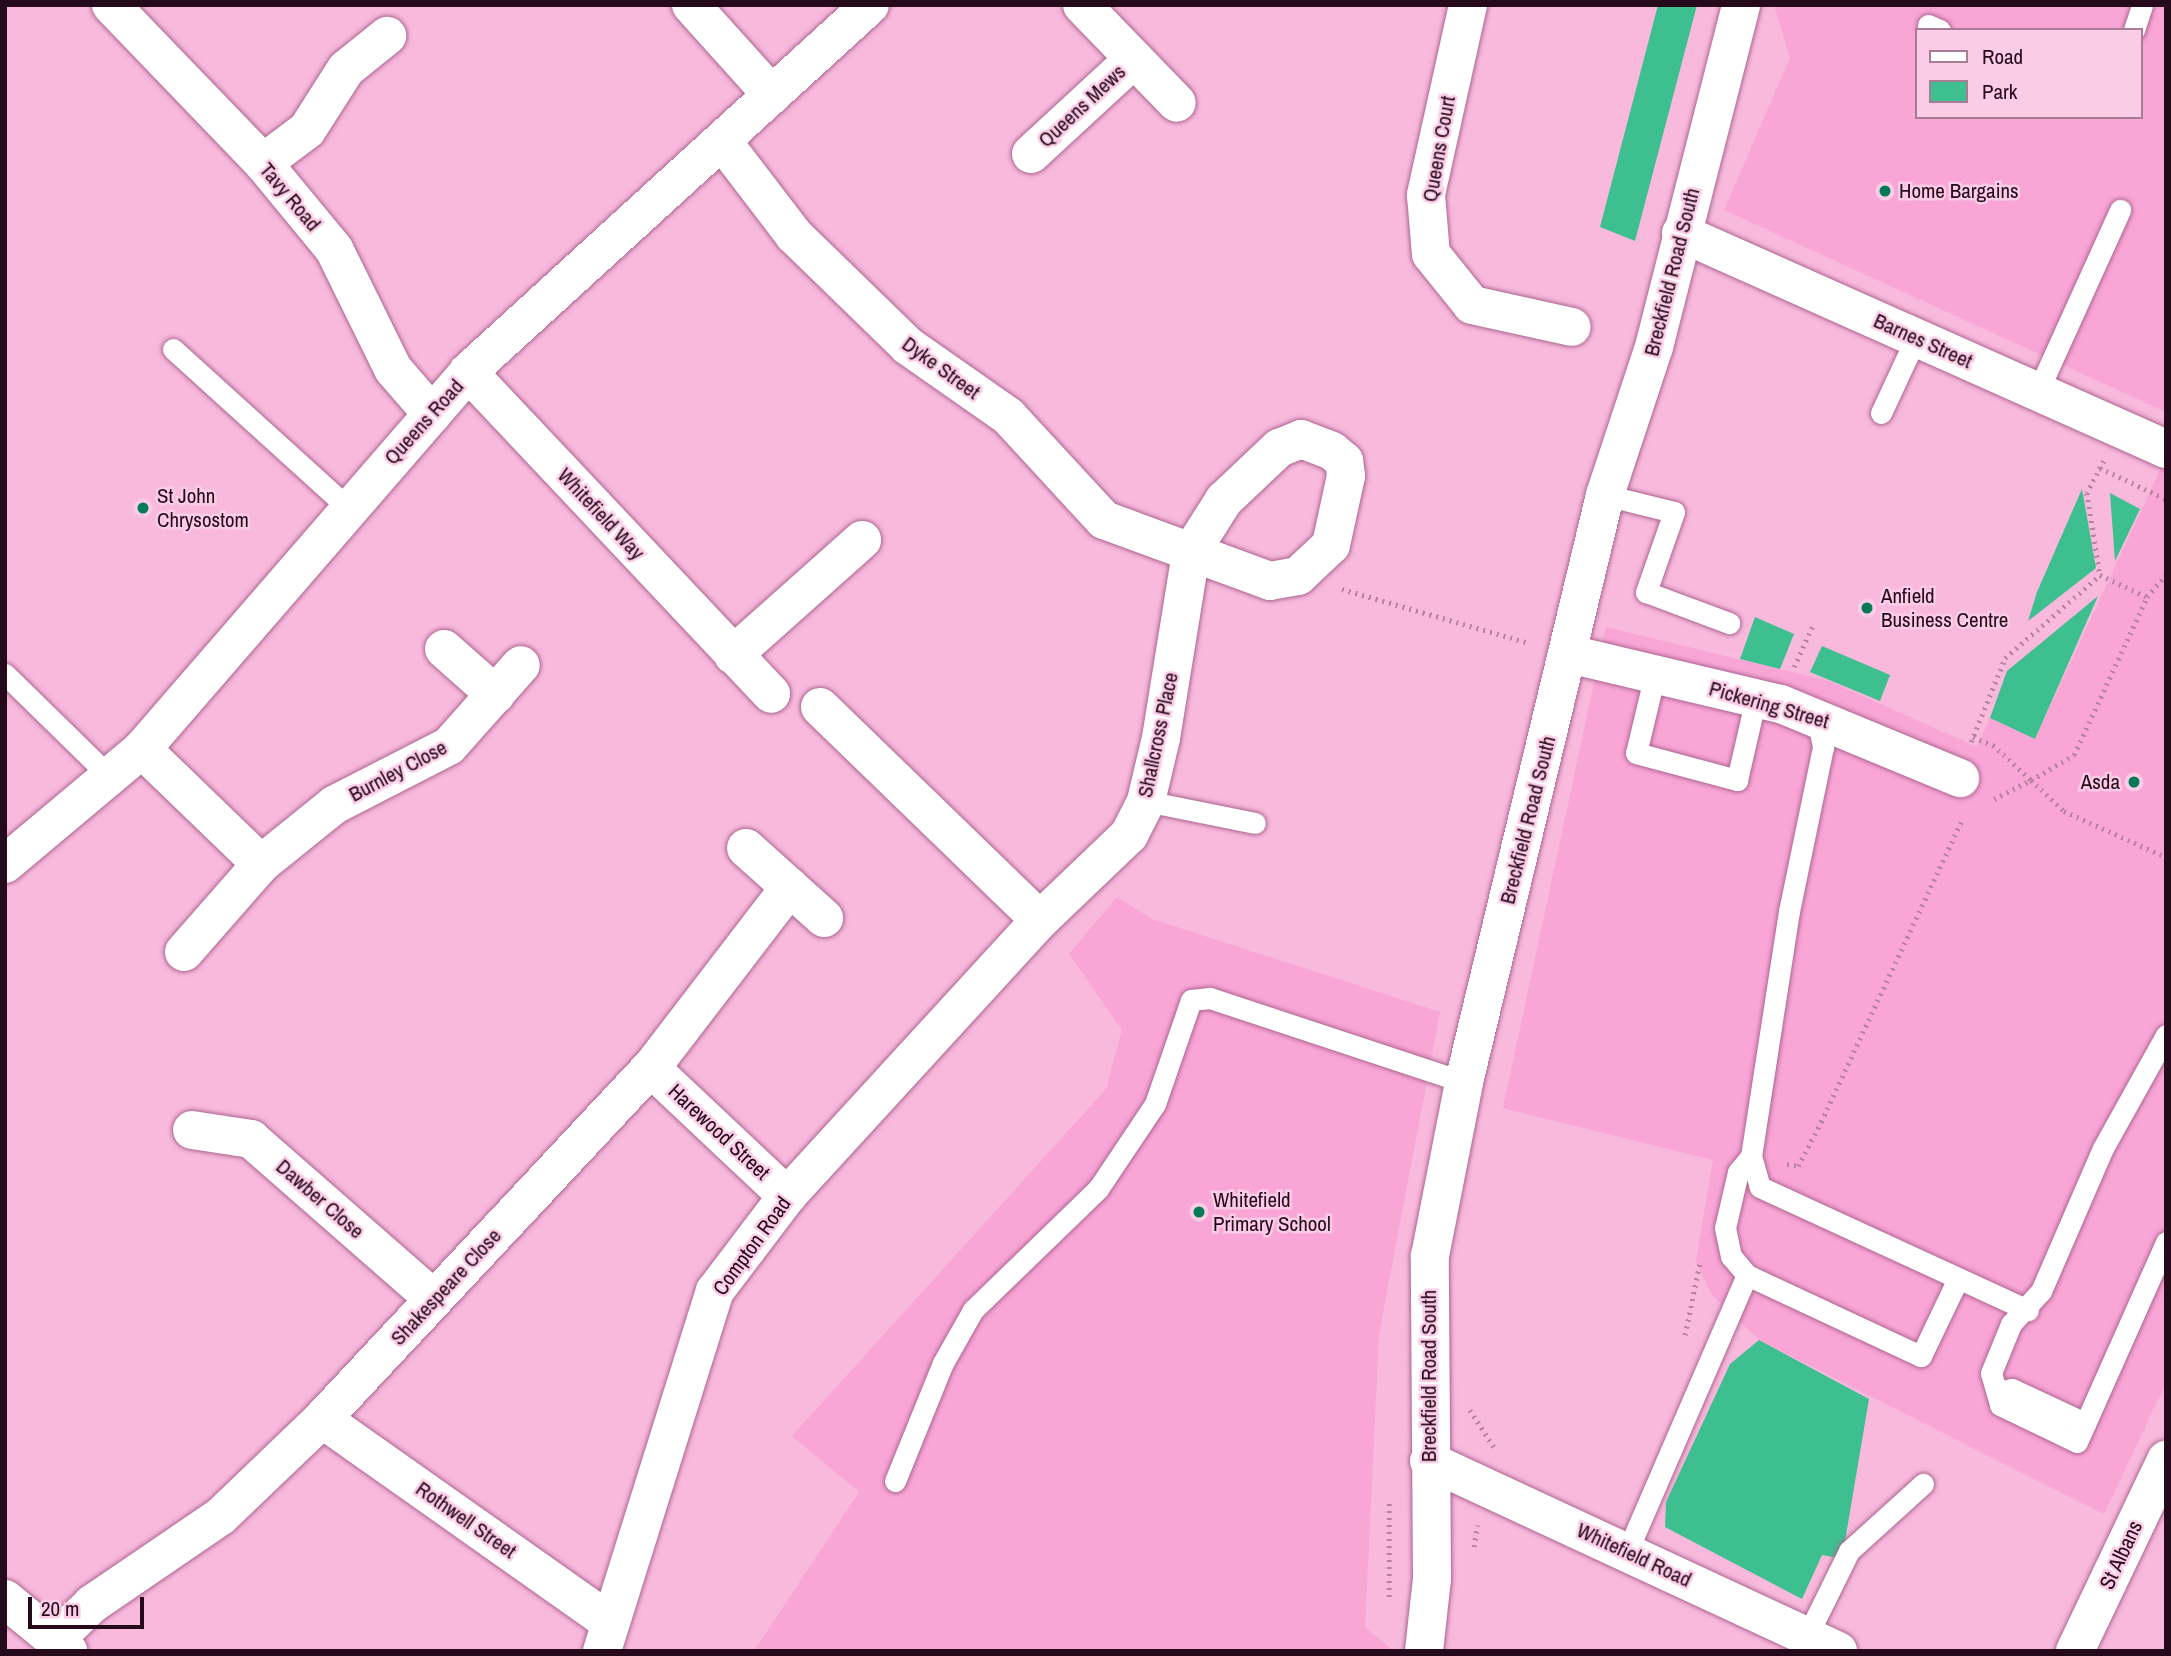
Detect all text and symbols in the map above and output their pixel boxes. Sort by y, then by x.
legend [1916,28,2143,119]
text: Road [1982,42,2023,71]
street label: Queens Mews [1033,59,1131,153]
text: Park [1982,77,2017,106]
street label: Queens Court [1417,94,1461,204]
street label: Tavy Road [254,158,326,236]
place label: Home Bargains [1899,178,2019,204]
marker: Home Bargains [1877,183,1893,199]
street label: Breckfield Road South [1639,185,1705,359]
street label: Barnes Street [1870,308,1976,374]
street label: Dyke Street [897,331,985,405]
street label: Queens Road [379,374,469,470]
street label: Whitefield Way [552,463,650,565]
place label: St John Chrysostom [157,483,249,533]
marker: St John Chrysostom [135,500,151,516]
place label: Anfield Business Centre [1881,583,2008,633]
marker: Anfield Business Centre [1859,600,1875,616]
street label: Shallcross Place [1132,670,1184,800]
street label: Pickering Street [1706,676,1832,734]
street label: Breckfield Road South [1495,733,1561,907]
street label: Burnley Close [345,735,451,807]
place label: Asda [2081,769,2120,795]
marker: Asda [2126,774,2142,790]
street label: Harewood Street [663,1079,775,1185]
street label: Dawber Close [271,1154,369,1244]
place label: Whitefield Primary School [1213,1187,1331,1237]
street label: Compton Road [708,1192,796,1300]
marker: Whitefield Primary School [1191,1204,1207,1220]
street label: Shakespeare Close [386,1223,506,1351]
street label: Breckfield Road South [1416,1290,1442,1462]
street label: Rothwell Street [411,1476,521,1564]
street label: St Albans [2094,1516,2148,1594]
street label: Whitefield Road [1573,1517,1695,1593]
scale bar [32,1582,147,1626]
text: 20 m [41,1594,79,1623]

